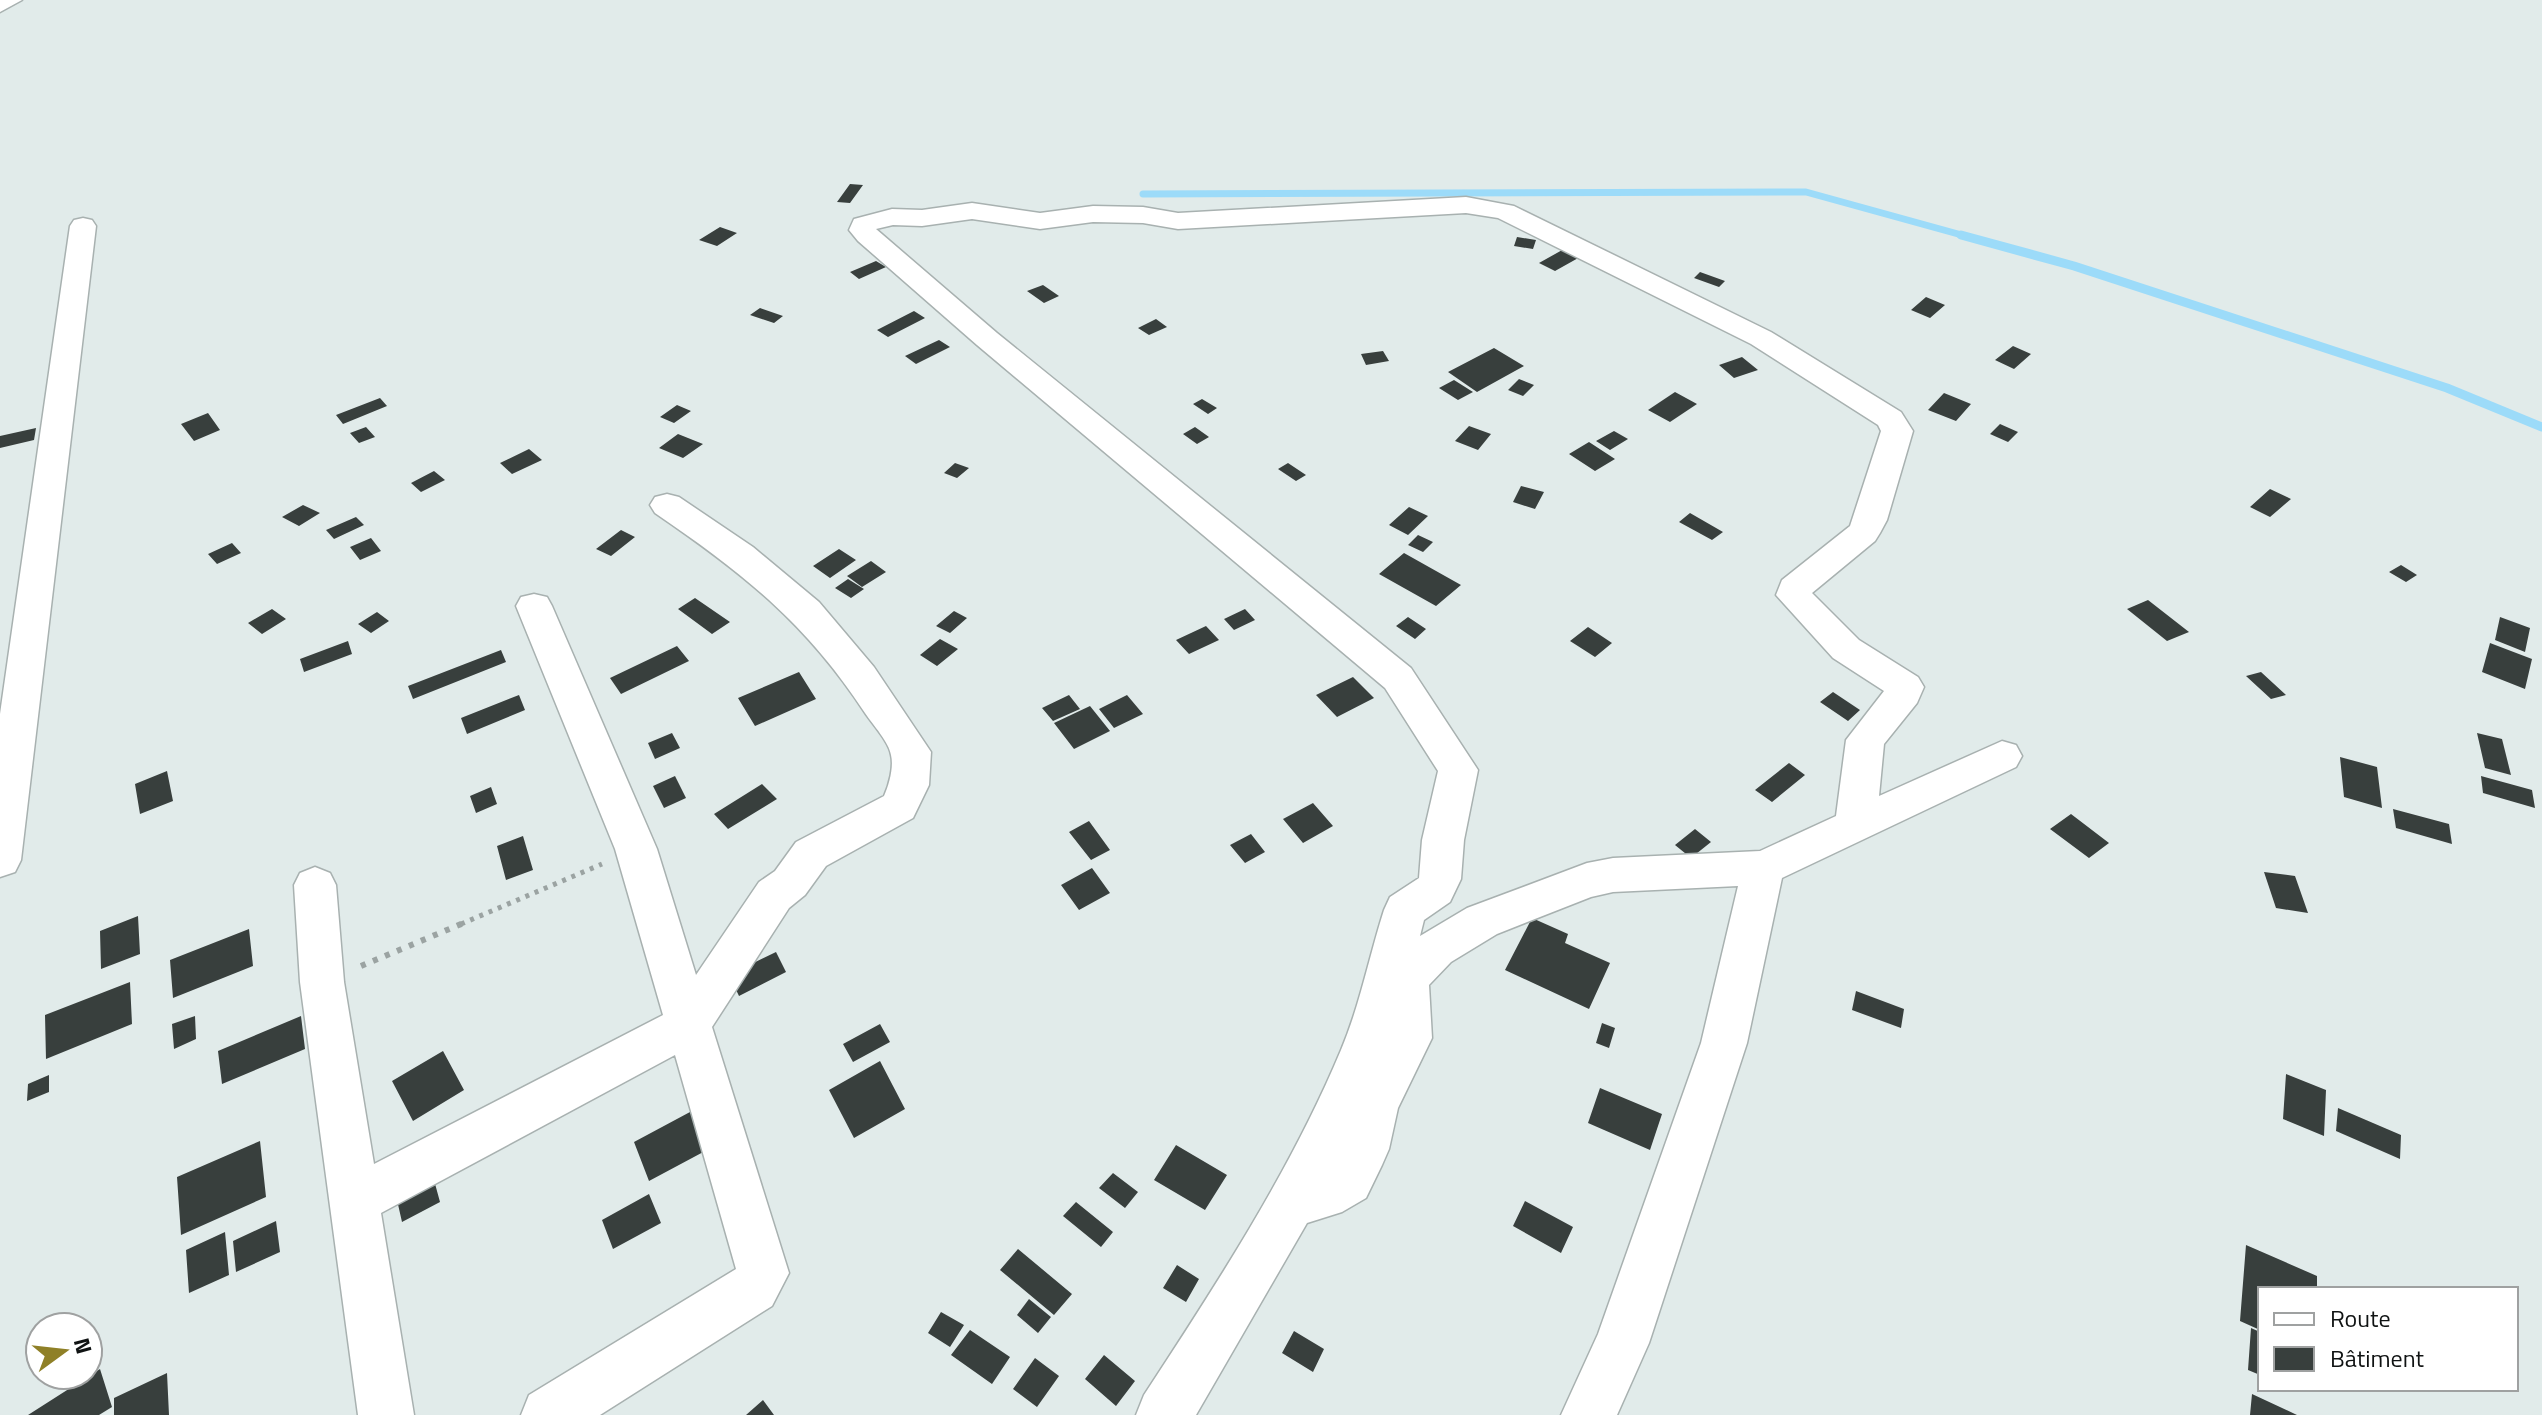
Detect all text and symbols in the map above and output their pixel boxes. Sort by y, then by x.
legend [2258,1287,2518,1391]
text: Route [2330,1300,2391,1336]
north arrow [24,1311,104,1391]
text: N [65,1334,102,1358]
text: Bâtiment [2330,1340,2424,1376]

